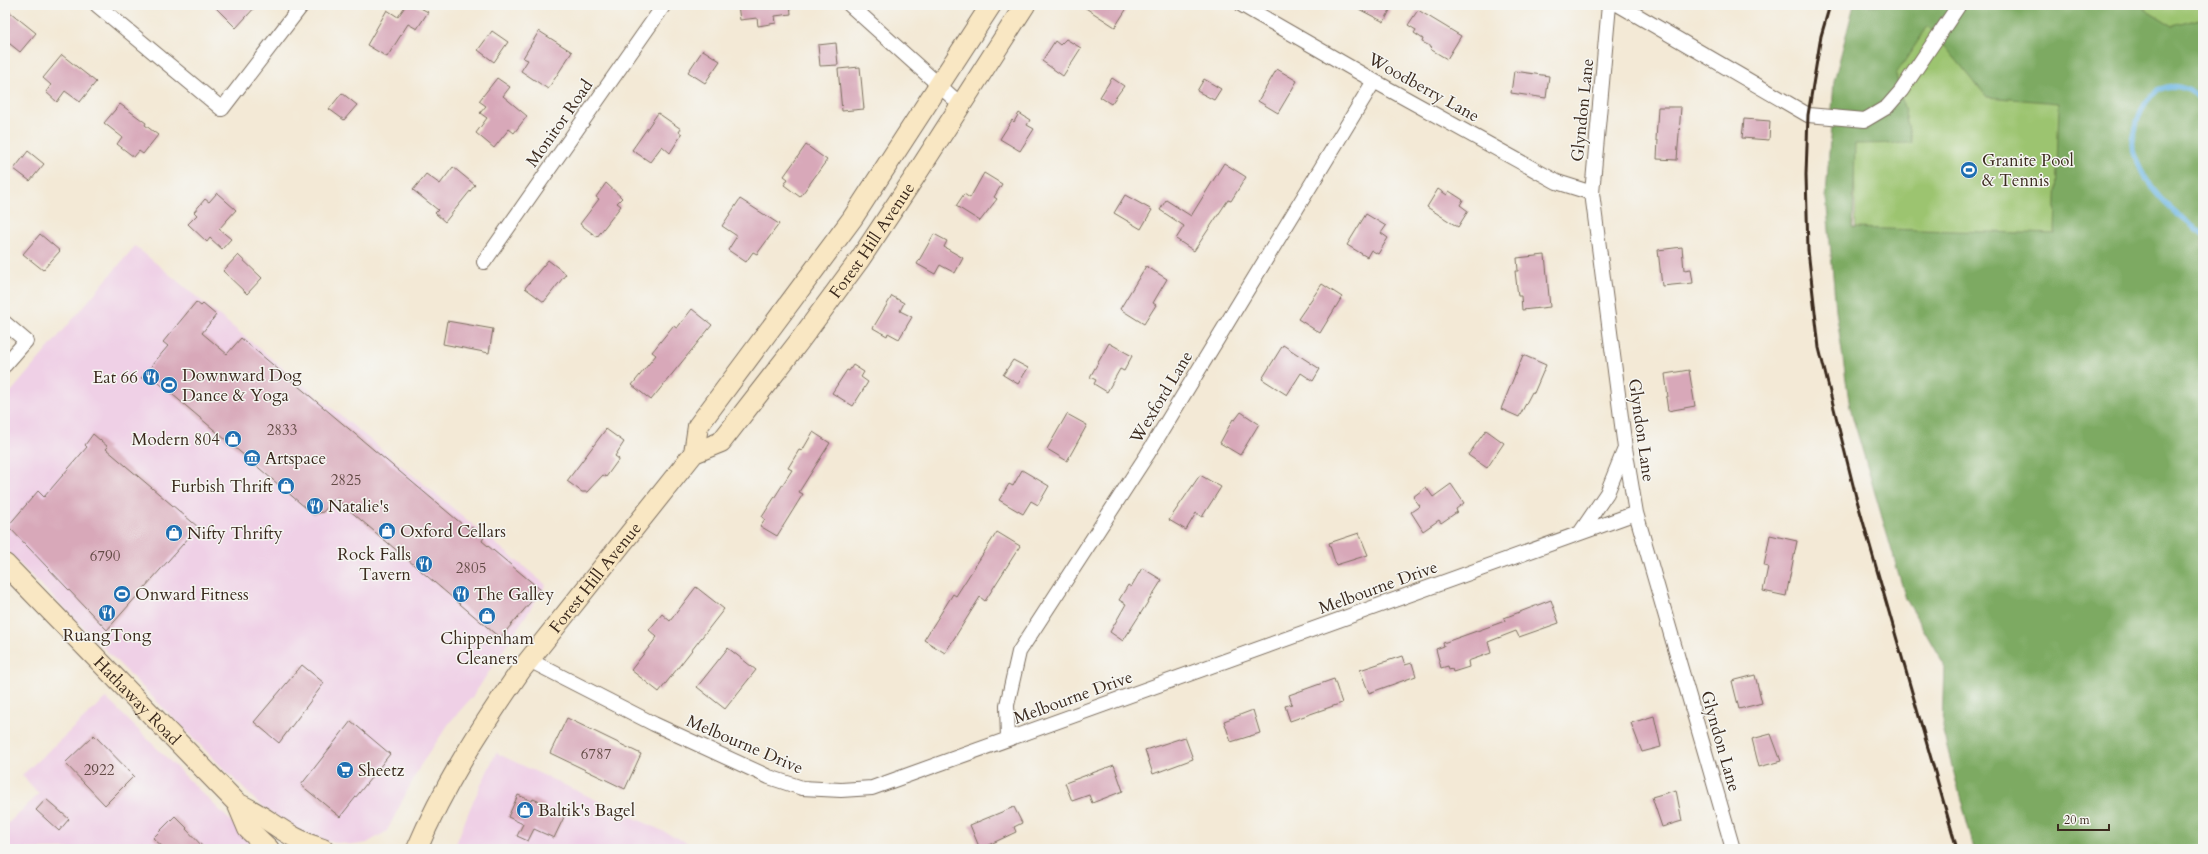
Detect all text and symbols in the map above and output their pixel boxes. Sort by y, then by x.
street label: Woodberry Lane [1363,47,1484,128]
street label: Glyndon Lane [1566,57,1599,163]
street label: Monitor Road [521,75,598,172]
place label: Granite Pool & Tennis [1982,149,2075,192]
sports icon: Granite Pool & Tennis [1959,160,1979,180]
street label: Forest Hill Avenue [824,178,920,303]
street label: Wexford Lane [1124,347,1198,449]
place label: Downward Dog Dance & Yoga [182,364,302,407]
place label: Eat 66 [93,366,138,389]
restaurant icon: Eat 66 [141,367,161,387]
sports icon: Downward Dog Dance & Yoga [159,375,179,395]
street label: Glyndon Lane [1623,377,1660,483]
house number: 2833 [267,420,297,440]
place label: Modern 804 [131,428,220,451]
shop icon: Modern 804 [223,429,243,449]
place label: Artspace [265,447,326,470]
museum icon: Artspace [242,448,262,468]
house number: 2825 [331,470,361,490]
place label: Furbish Thrift [171,475,274,498]
shop icon: Furbish Thrift [276,476,296,496]
place label: Natalie's [328,495,389,518]
restaurant icon: Natalie's [305,496,325,516]
street label: Forest Hill Avenue [544,517,647,638]
place label: Oxford Cellars [400,520,506,543]
shop icon: Oxford Cellars [377,521,397,541]
place label: Nifty Thrifty [187,522,283,545]
shop icon: Nifty Thrifty [164,523,184,543]
place label: Rock Falls Tavern [337,543,411,586]
house number: 6790 [90,546,121,566]
restaurant icon: Rock Falls Tavern [414,554,434,574]
street label: Melbourne Drive [1316,555,1441,620]
house number: 2805 [456,558,486,578]
place label: Onward Fitness [135,583,249,606]
place label: The Galley [474,583,554,606]
sports icon: Onward Fitness [112,584,132,604]
restaurant icon: The Galley [451,584,471,604]
restaurant icon: RuangTong [97,603,117,623]
shop icon: Chippenham Cleaners [477,606,497,626]
place label: RuangTong [63,624,152,647]
place label: Chippenham Cleaners [440,627,534,670]
street label: Hathaway Road [88,651,185,750]
street label: Melbourne Drive [1011,665,1136,730]
street label: Glyndon Lane [1695,688,1746,794]
street label: Melbourne Drive [683,709,807,779]
house number: 6787 [581,744,612,764]
place label: Sheetz [358,759,405,782]
house number: 2922 [84,760,115,780]
supermarket icon: Sheetz [335,760,355,780]
place label: Baltik's Bagel [538,799,636,822]
shop icon: Baltik's Bagel [515,800,535,820]
scale bar [2058,806,2109,832]
text: 20 m [2064,812,2091,828]

